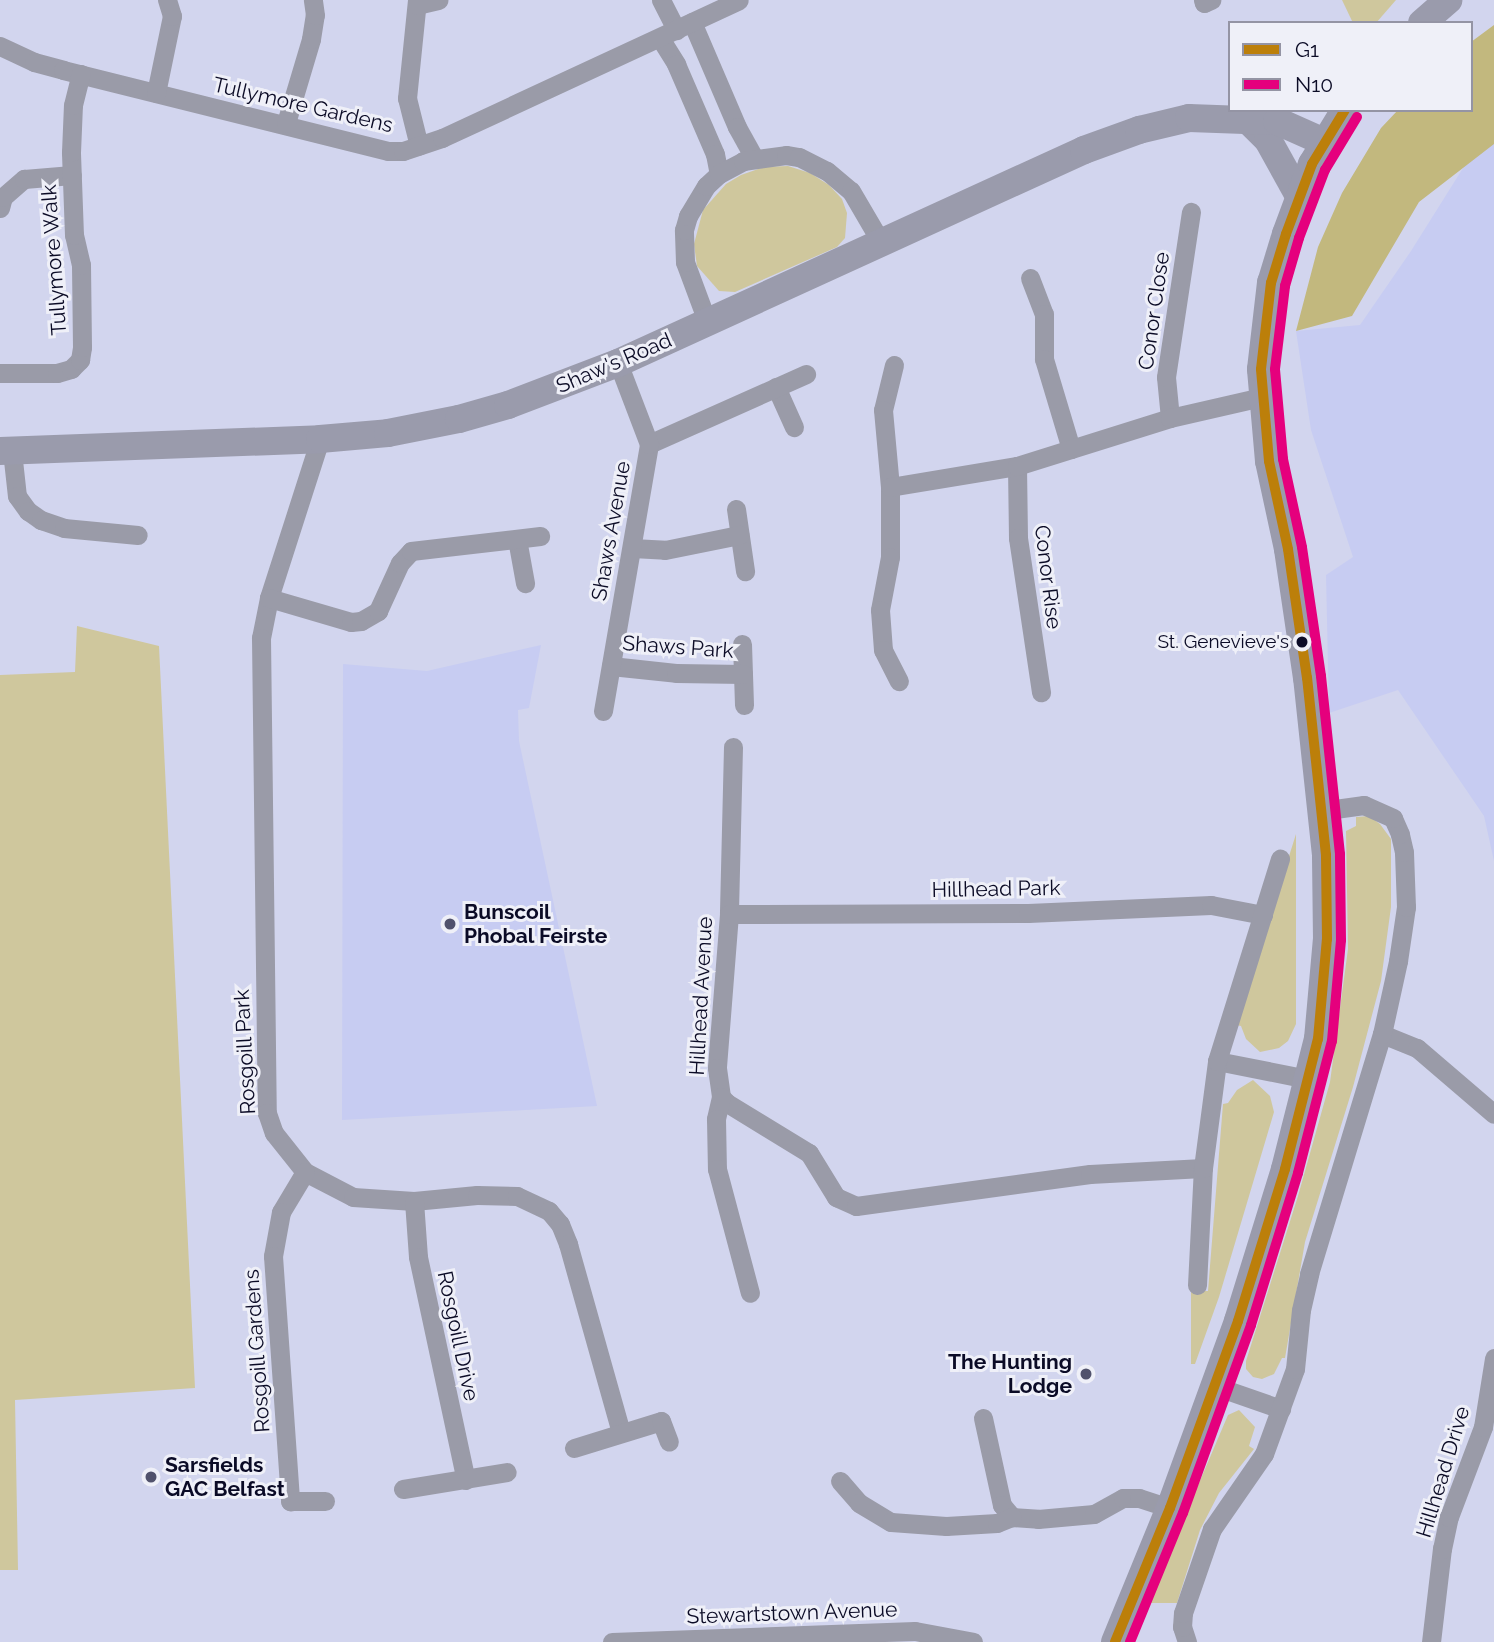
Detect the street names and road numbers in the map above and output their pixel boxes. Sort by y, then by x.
street label: Tullymore Gardens [211,72,395,138]
street label: Tullymore Walk [36,183,72,337]
street label: Conor Close [1133,250,1175,372]
street label: Shaw's Road [552,327,676,399]
street label: Shaws Avenue [586,459,636,603]
street label: Conor Rise [1029,523,1067,631]
street label: Shaws Park [622,631,734,663]
street label: Hillhead Park [931,875,1061,903]
street label: Hillhead Avenue [684,916,718,1076]
street label: Rosgoill Park [229,989,261,1115]
street label: Rosgoill Gardens [239,1268,275,1434]
street label: Rosgoill Drive [432,1268,484,1404]
street label: Hillhead Drive [1411,1403,1475,1541]
street label: Stewartstown Avenue [686,1597,898,1629]

